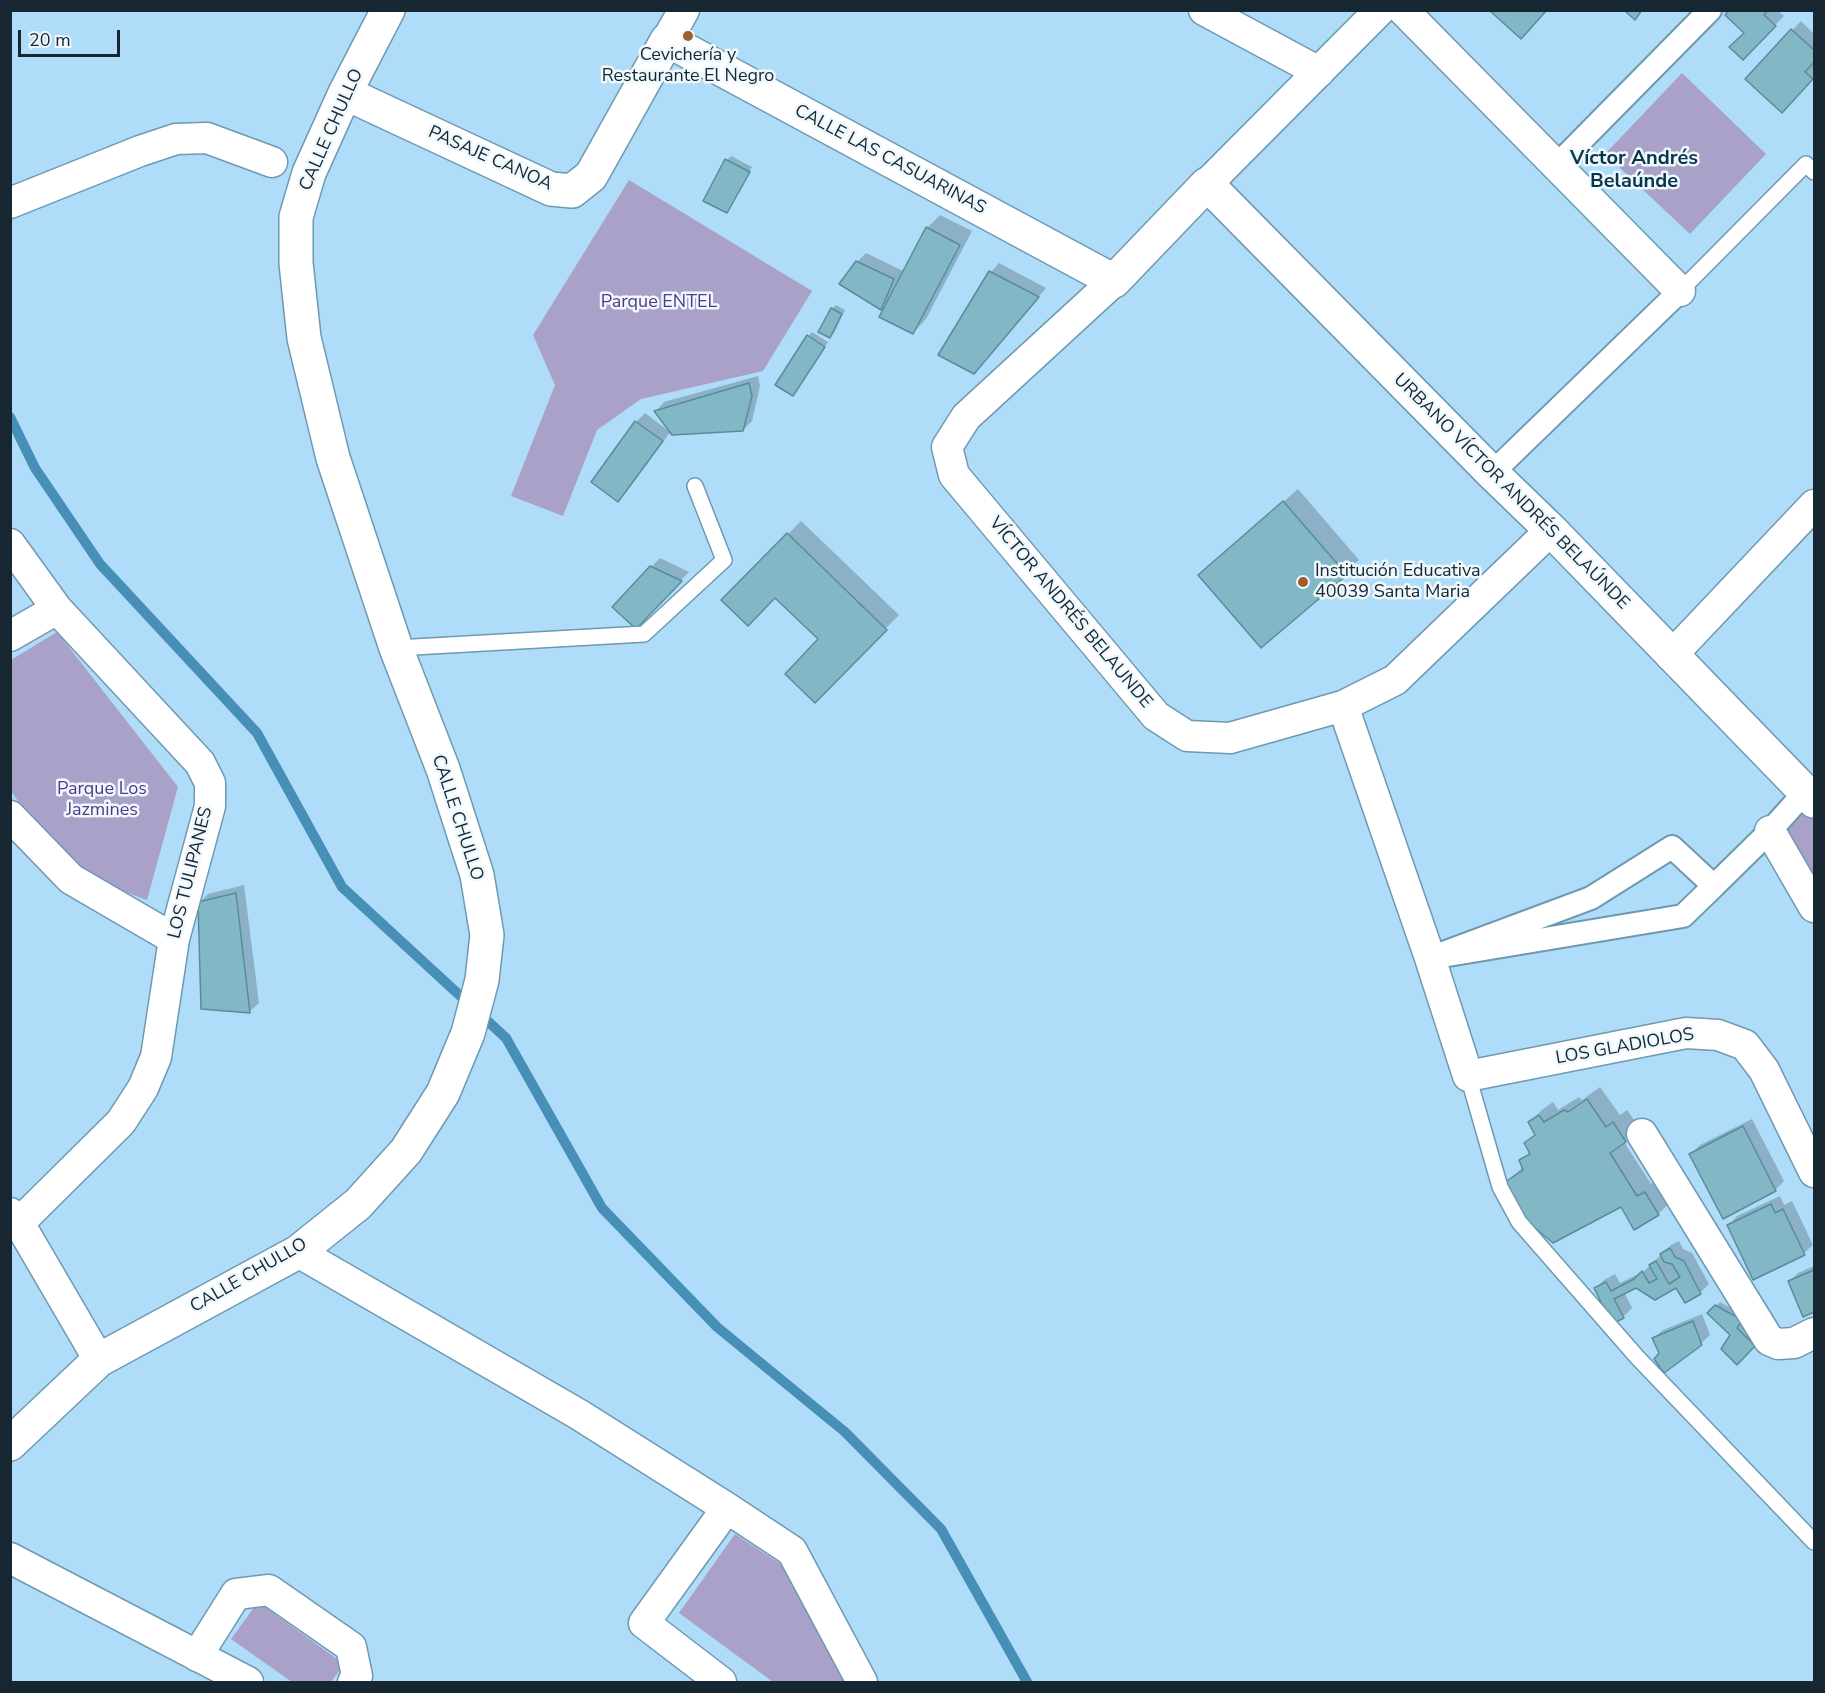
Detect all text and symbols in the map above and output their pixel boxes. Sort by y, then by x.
scale bar [21,18,123,56]
text: 20 m [29,28,71,52]
marker: Cevichería y Restaurante El Negro [681,29,695,43]
place label: Cevichería y Restaurante El Negro [602,45,774,88]
street label: CALLE CHULLO [295,66,369,194]
street label: CALLE LAS CASUARINAS [791,100,989,220]
street label: PASAJE CANOA [425,122,555,196]
district label: Víctor Andrés Belaúnde [1570,147,1698,194]
park label: Parque ENTEL [601,292,717,314]
street label: URBANO VÍCTOR ANDRÉS BELAÚNDE [1389,370,1633,614]
street label: VÍCTOR ANDRÉS BELAUNDE [984,513,1156,713]
place label: Institución Educativa 40039 Santa Maria [1315,561,1481,604]
marker: Institución Educativa 40039 Santa Maria [1296,575,1310,589]
street label: CALLE CHULLO [426,752,488,884]
park label: Parque Los Jazmines [57,779,147,822]
street label: LOS TULIPANES [164,805,218,941]
street label: LOS GLADIOLOS [1554,1024,1696,1070]
street label: CALLE CHULLO [187,1234,311,1318]

